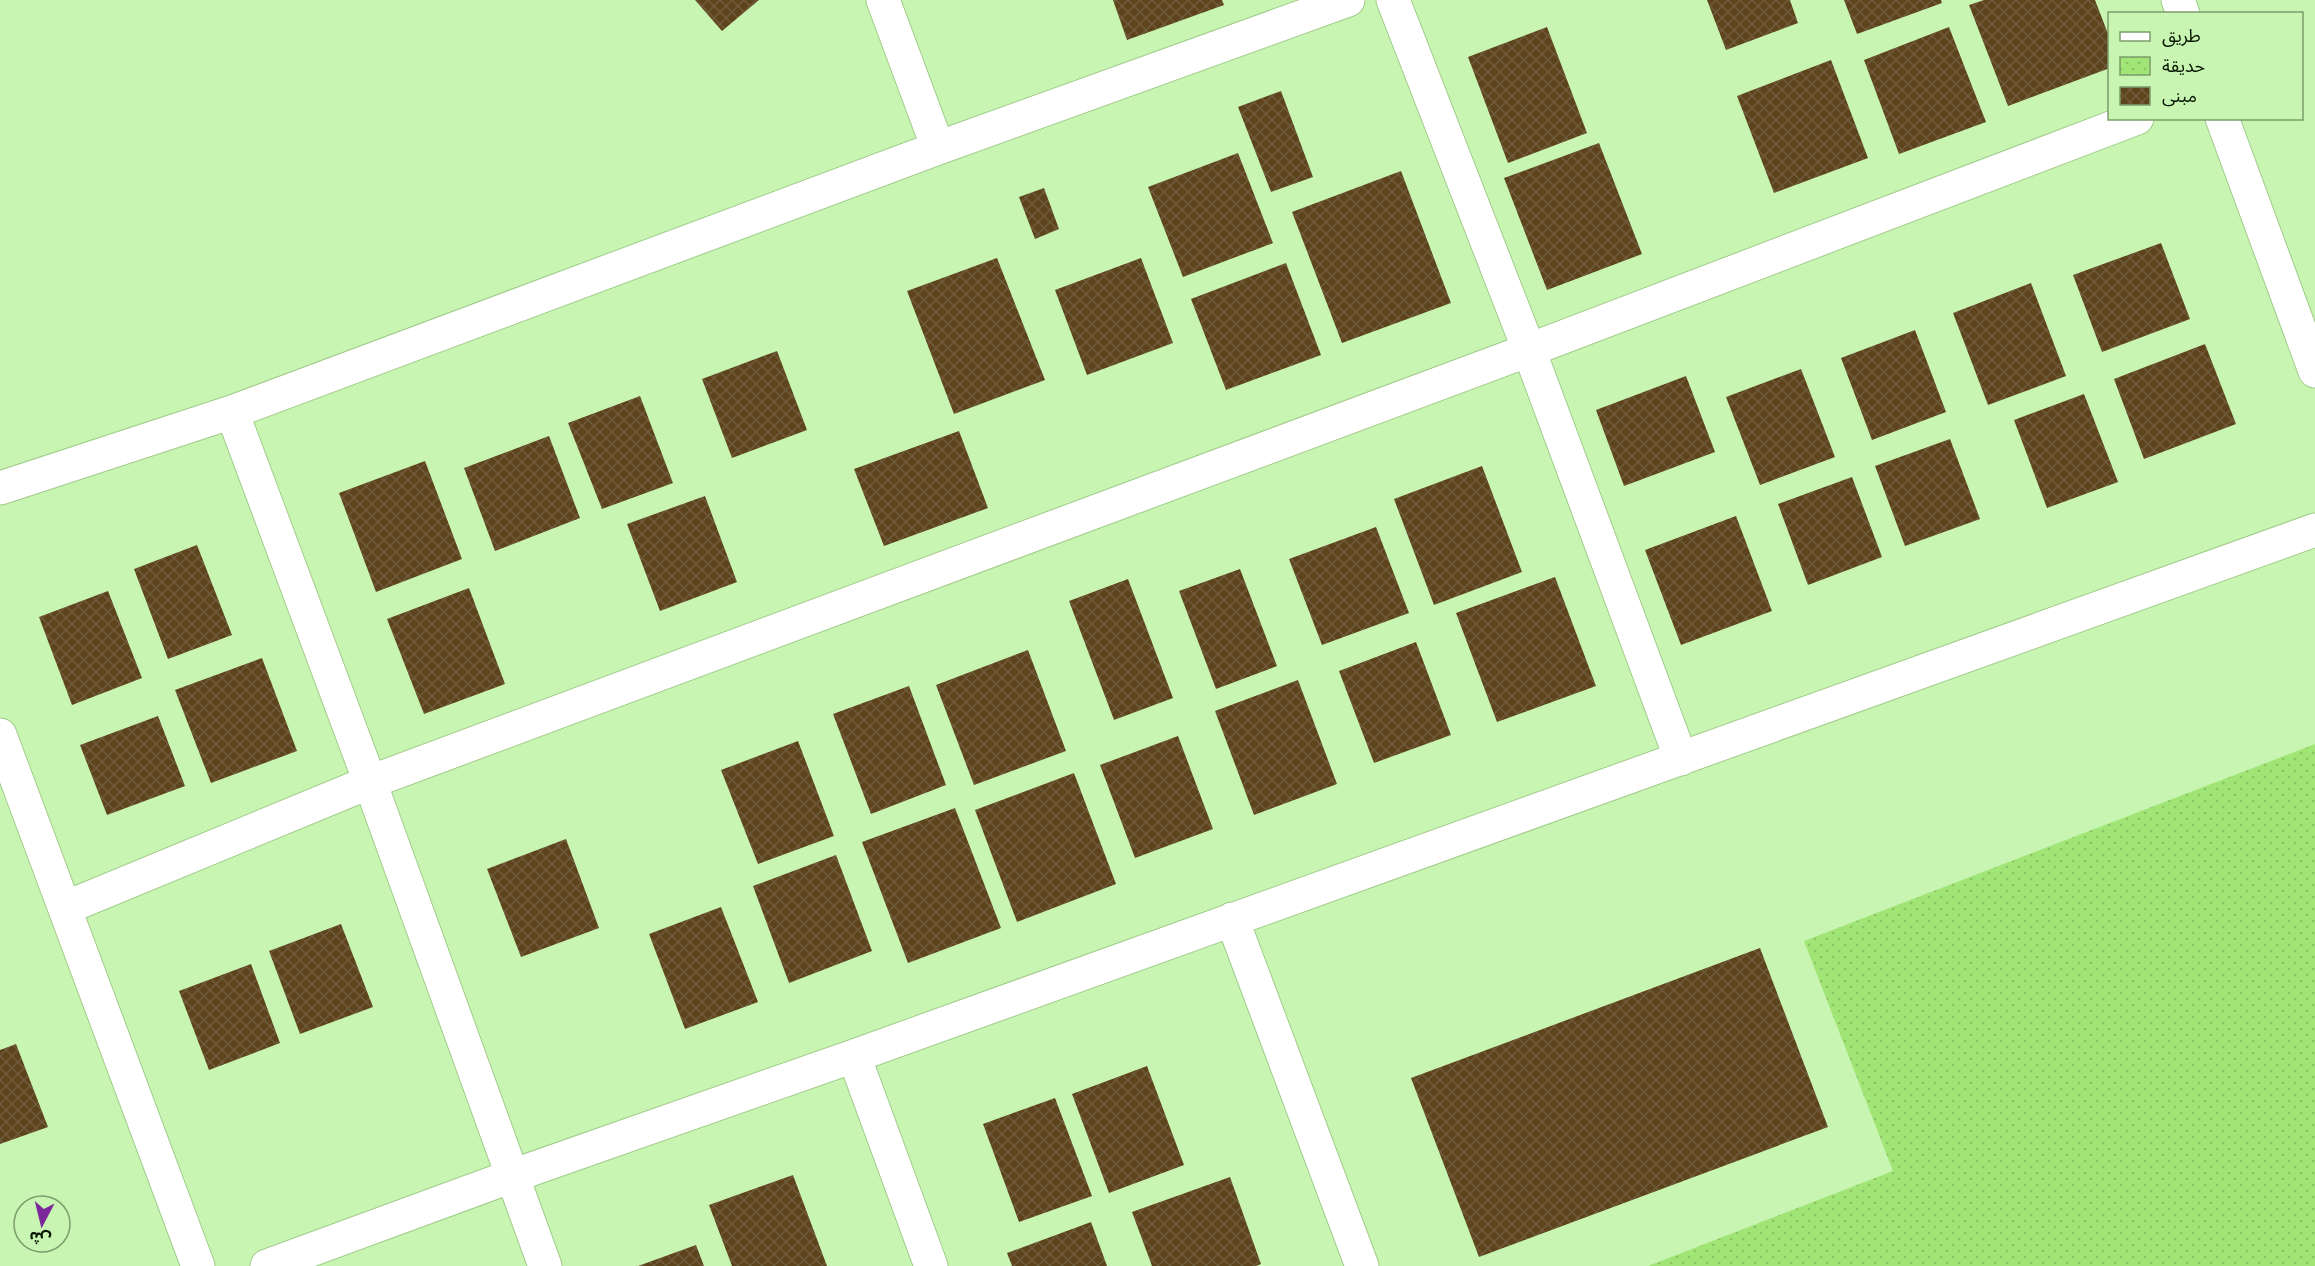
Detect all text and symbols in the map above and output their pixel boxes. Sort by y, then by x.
legend [2108,12,2303,120]
text: طريق [2162,26,2201,47]
text: حديقة [2162,56,2205,77]
text: مبنى [2162,86,2197,107]
north arrow [12,1194,72,1254]
text: ش [28,1227,52,1248]

